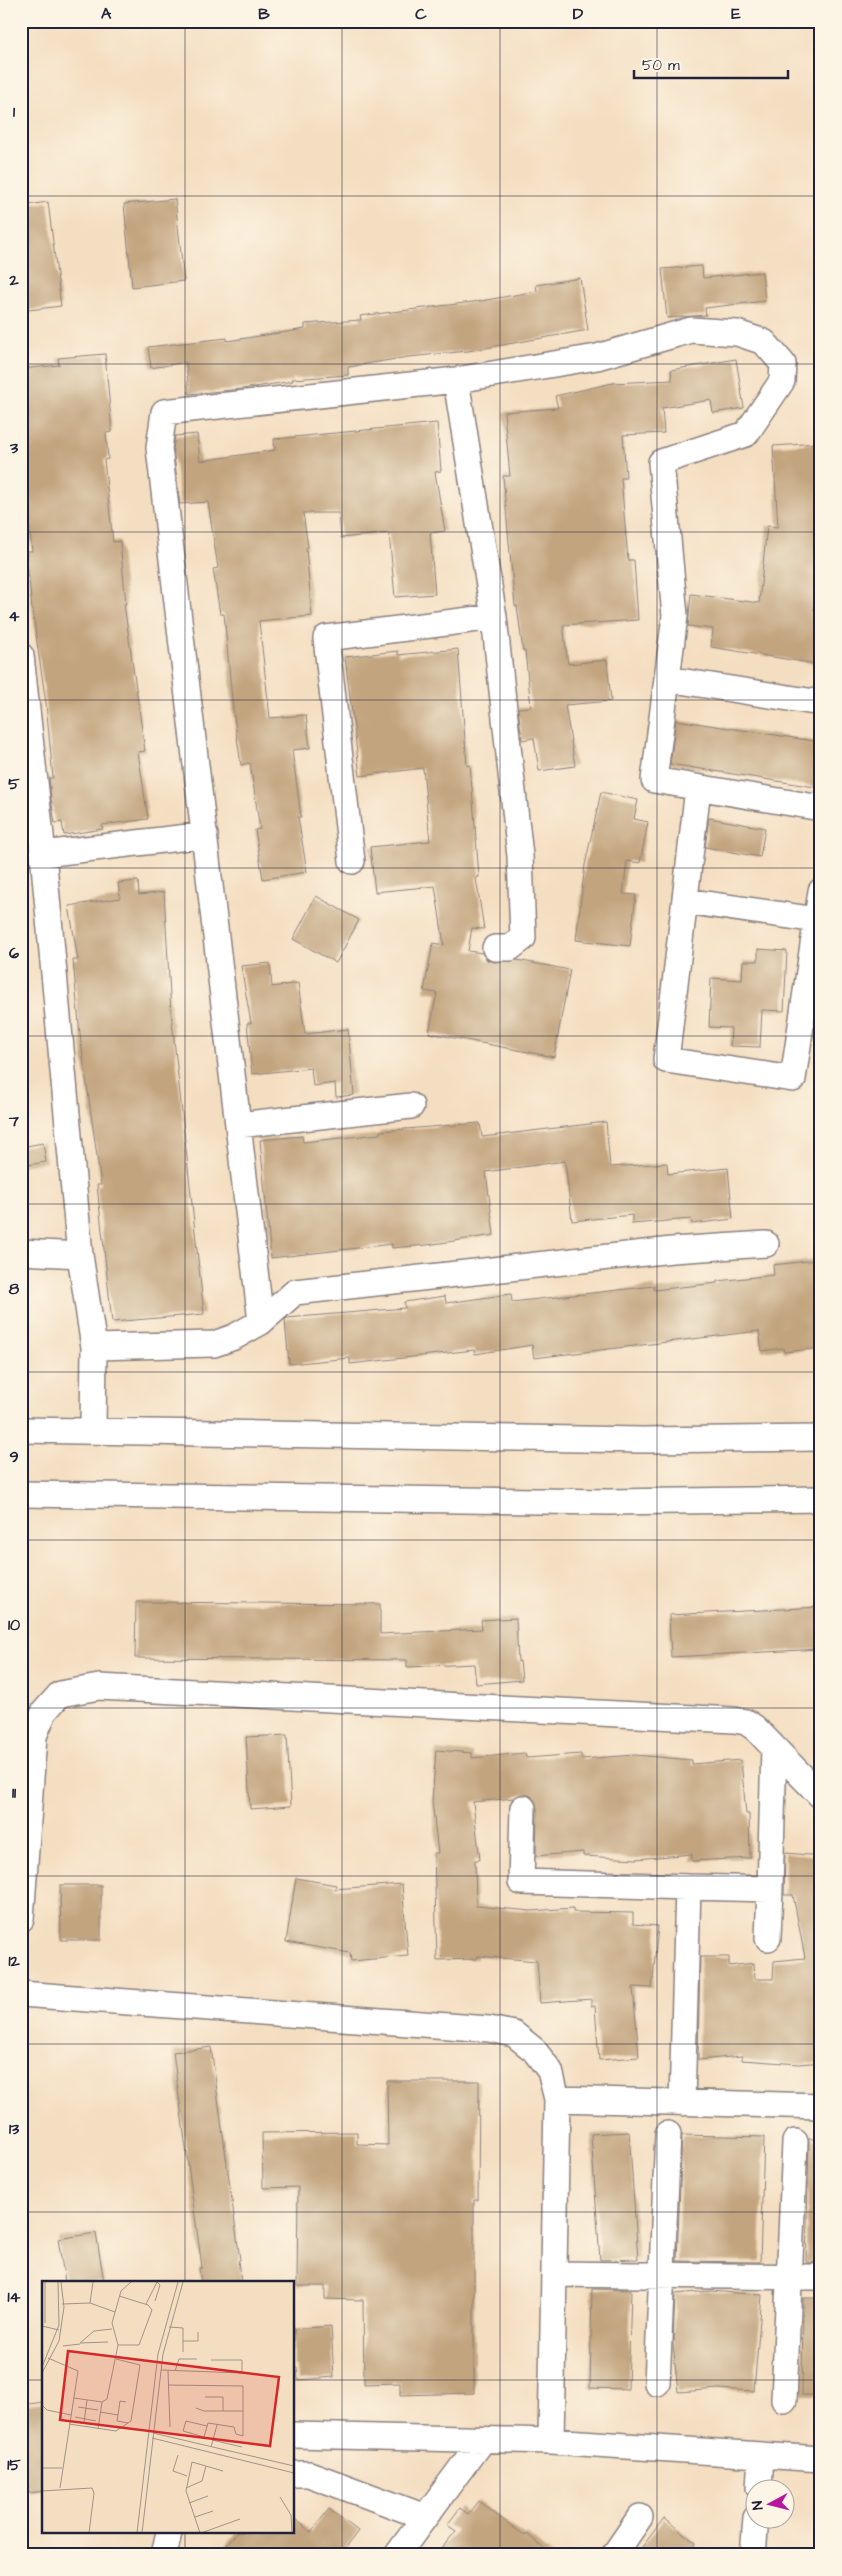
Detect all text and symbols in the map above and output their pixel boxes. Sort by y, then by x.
text: A [101,3,112,25]
text: B [258,3,270,25]
text: C [415,3,427,25]
text: D [573,3,584,25]
text: E [731,3,741,25]
scale bar [634,48,788,80]
text: 50 m [642,55,680,76]
text: 1 [13,101,16,123]
text: 2 [8,269,19,291]
text: 3 [9,437,19,459]
text: 4 [9,605,20,627]
text: 5 [8,773,20,795]
text: 6 [9,942,19,964]
text: 7 [8,1110,19,1132]
text: 8 [9,1278,20,1300]
text: 9 [9,1446,19,1468]
text: 10 [8,1614,20,1636]
text: 11 [12,1782,17,1804]
text: 12 [8,1950,20,1972]
text: 13 [9,2118,20,2140]
inset map [42,2281,295,2534]
text: 14 [8,2286,21,2308]
text: 15 [7,2454,21,2476]
north arrow [744,2478,794,2528]
text: N [748,2500,769,2511]

